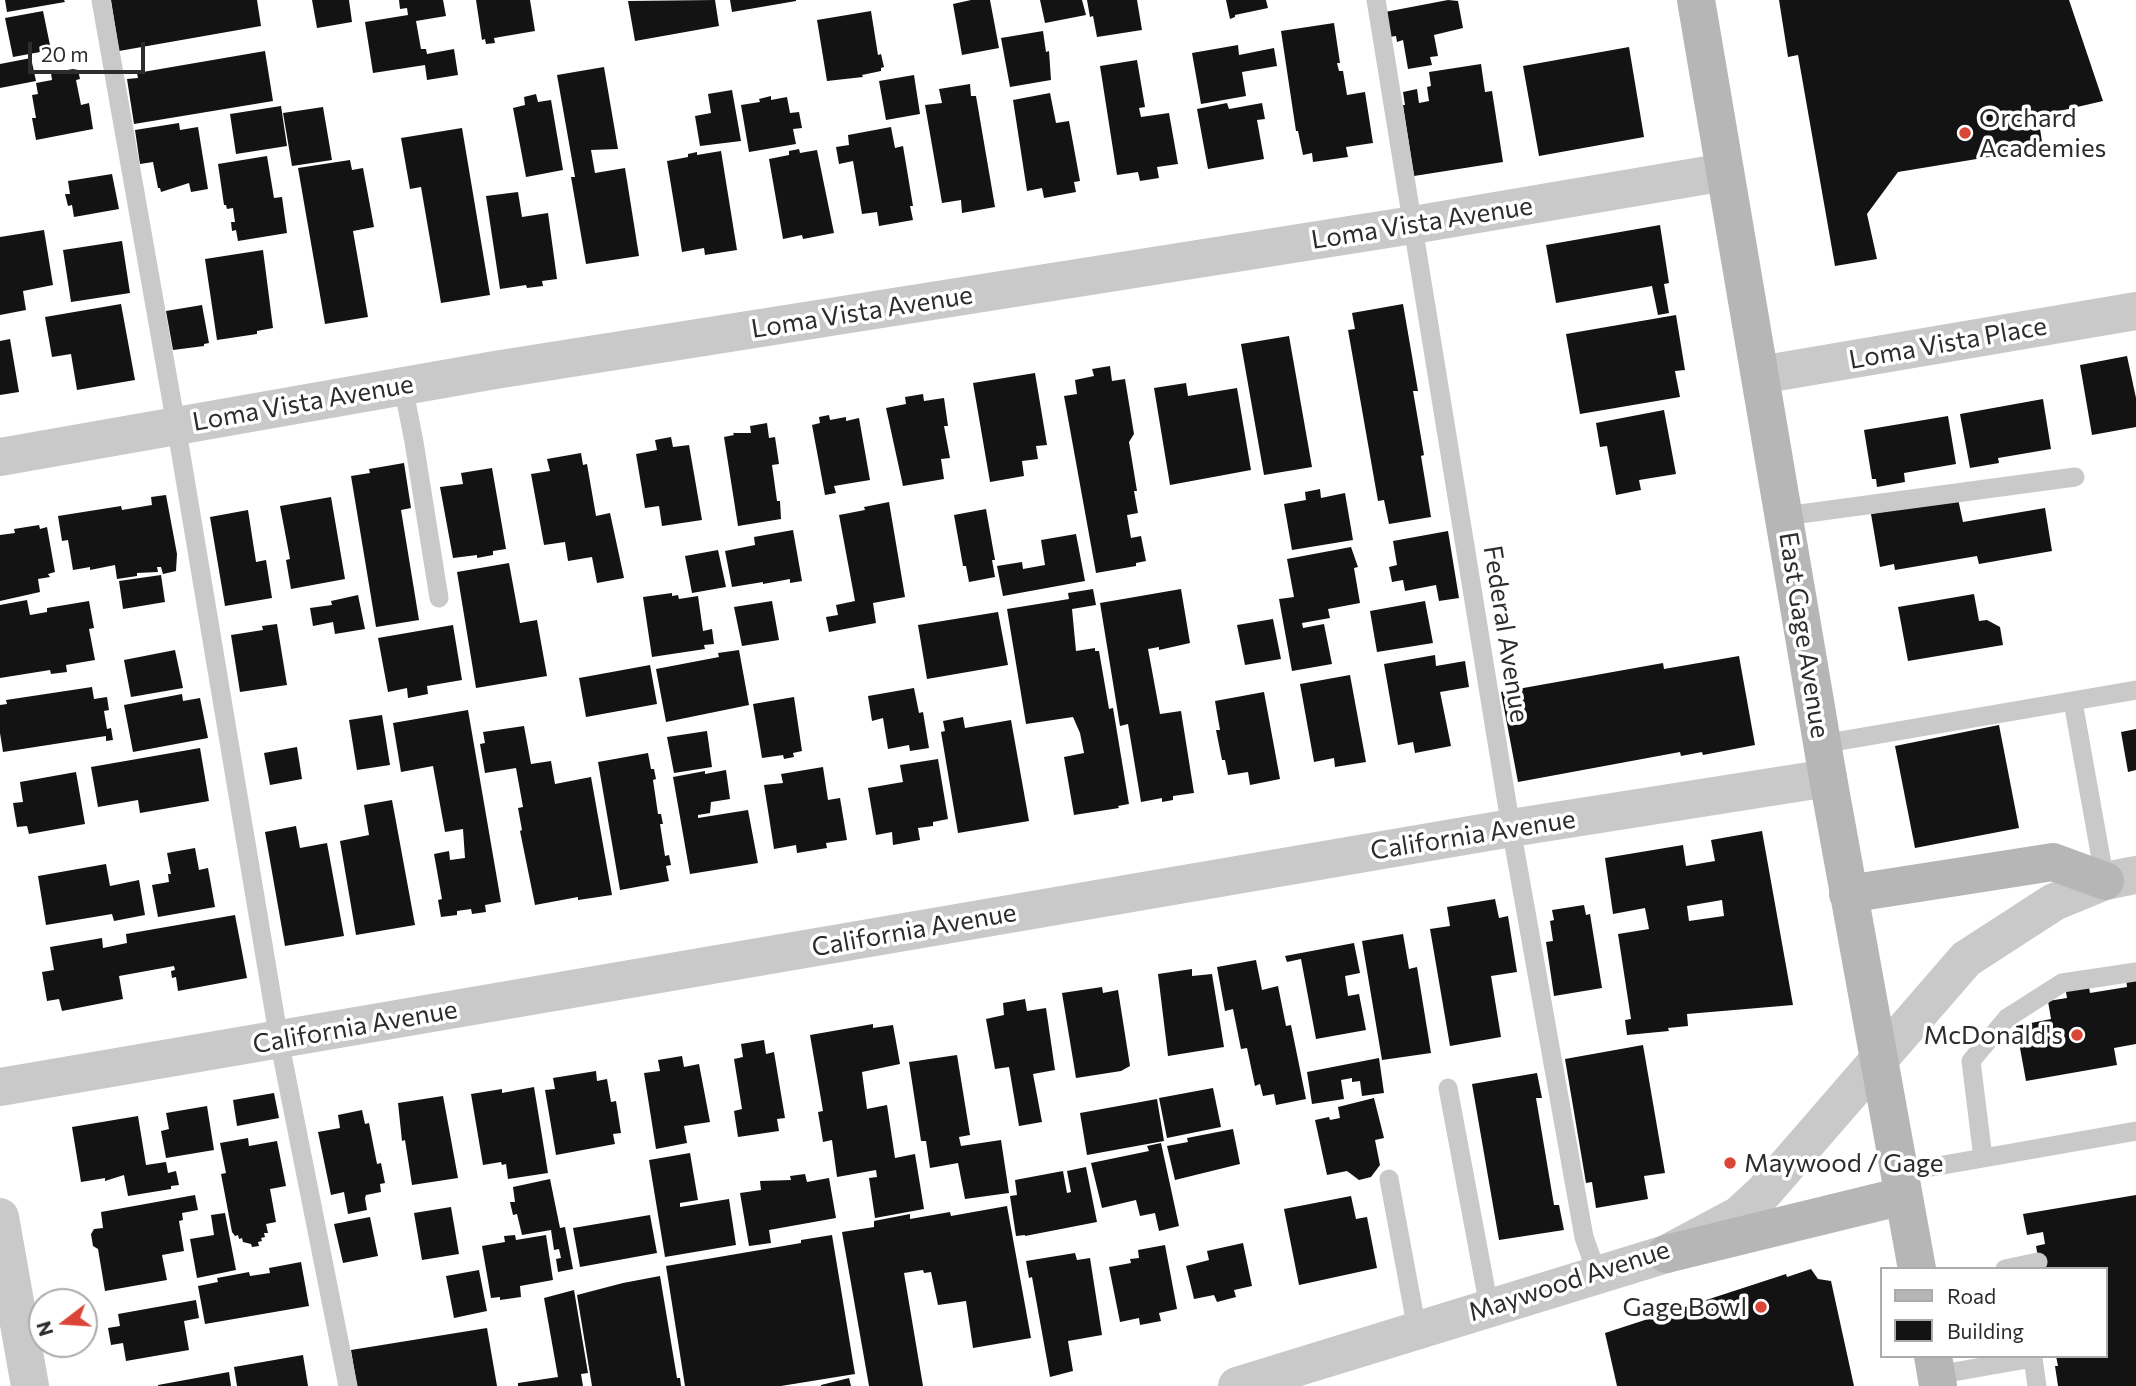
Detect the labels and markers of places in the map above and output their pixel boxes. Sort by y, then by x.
place label: Orchard Academies [1979,102,2106,164]
marker: Orchard Academies [1957,125,1973,141]
place label: McDonald's [1923,1019,2063,1051]
marker: McDonald's [2069,1027,2085,1043]
place label: Maywood / Gage [1744,1147,1944,1179]
marker: Maywood / Gage [1722,1155,1738,1171]
place label: Gage Bowl [1623,1291,1747,1323]
marker: Gage Bowl [1753,1299,1769,1315]

